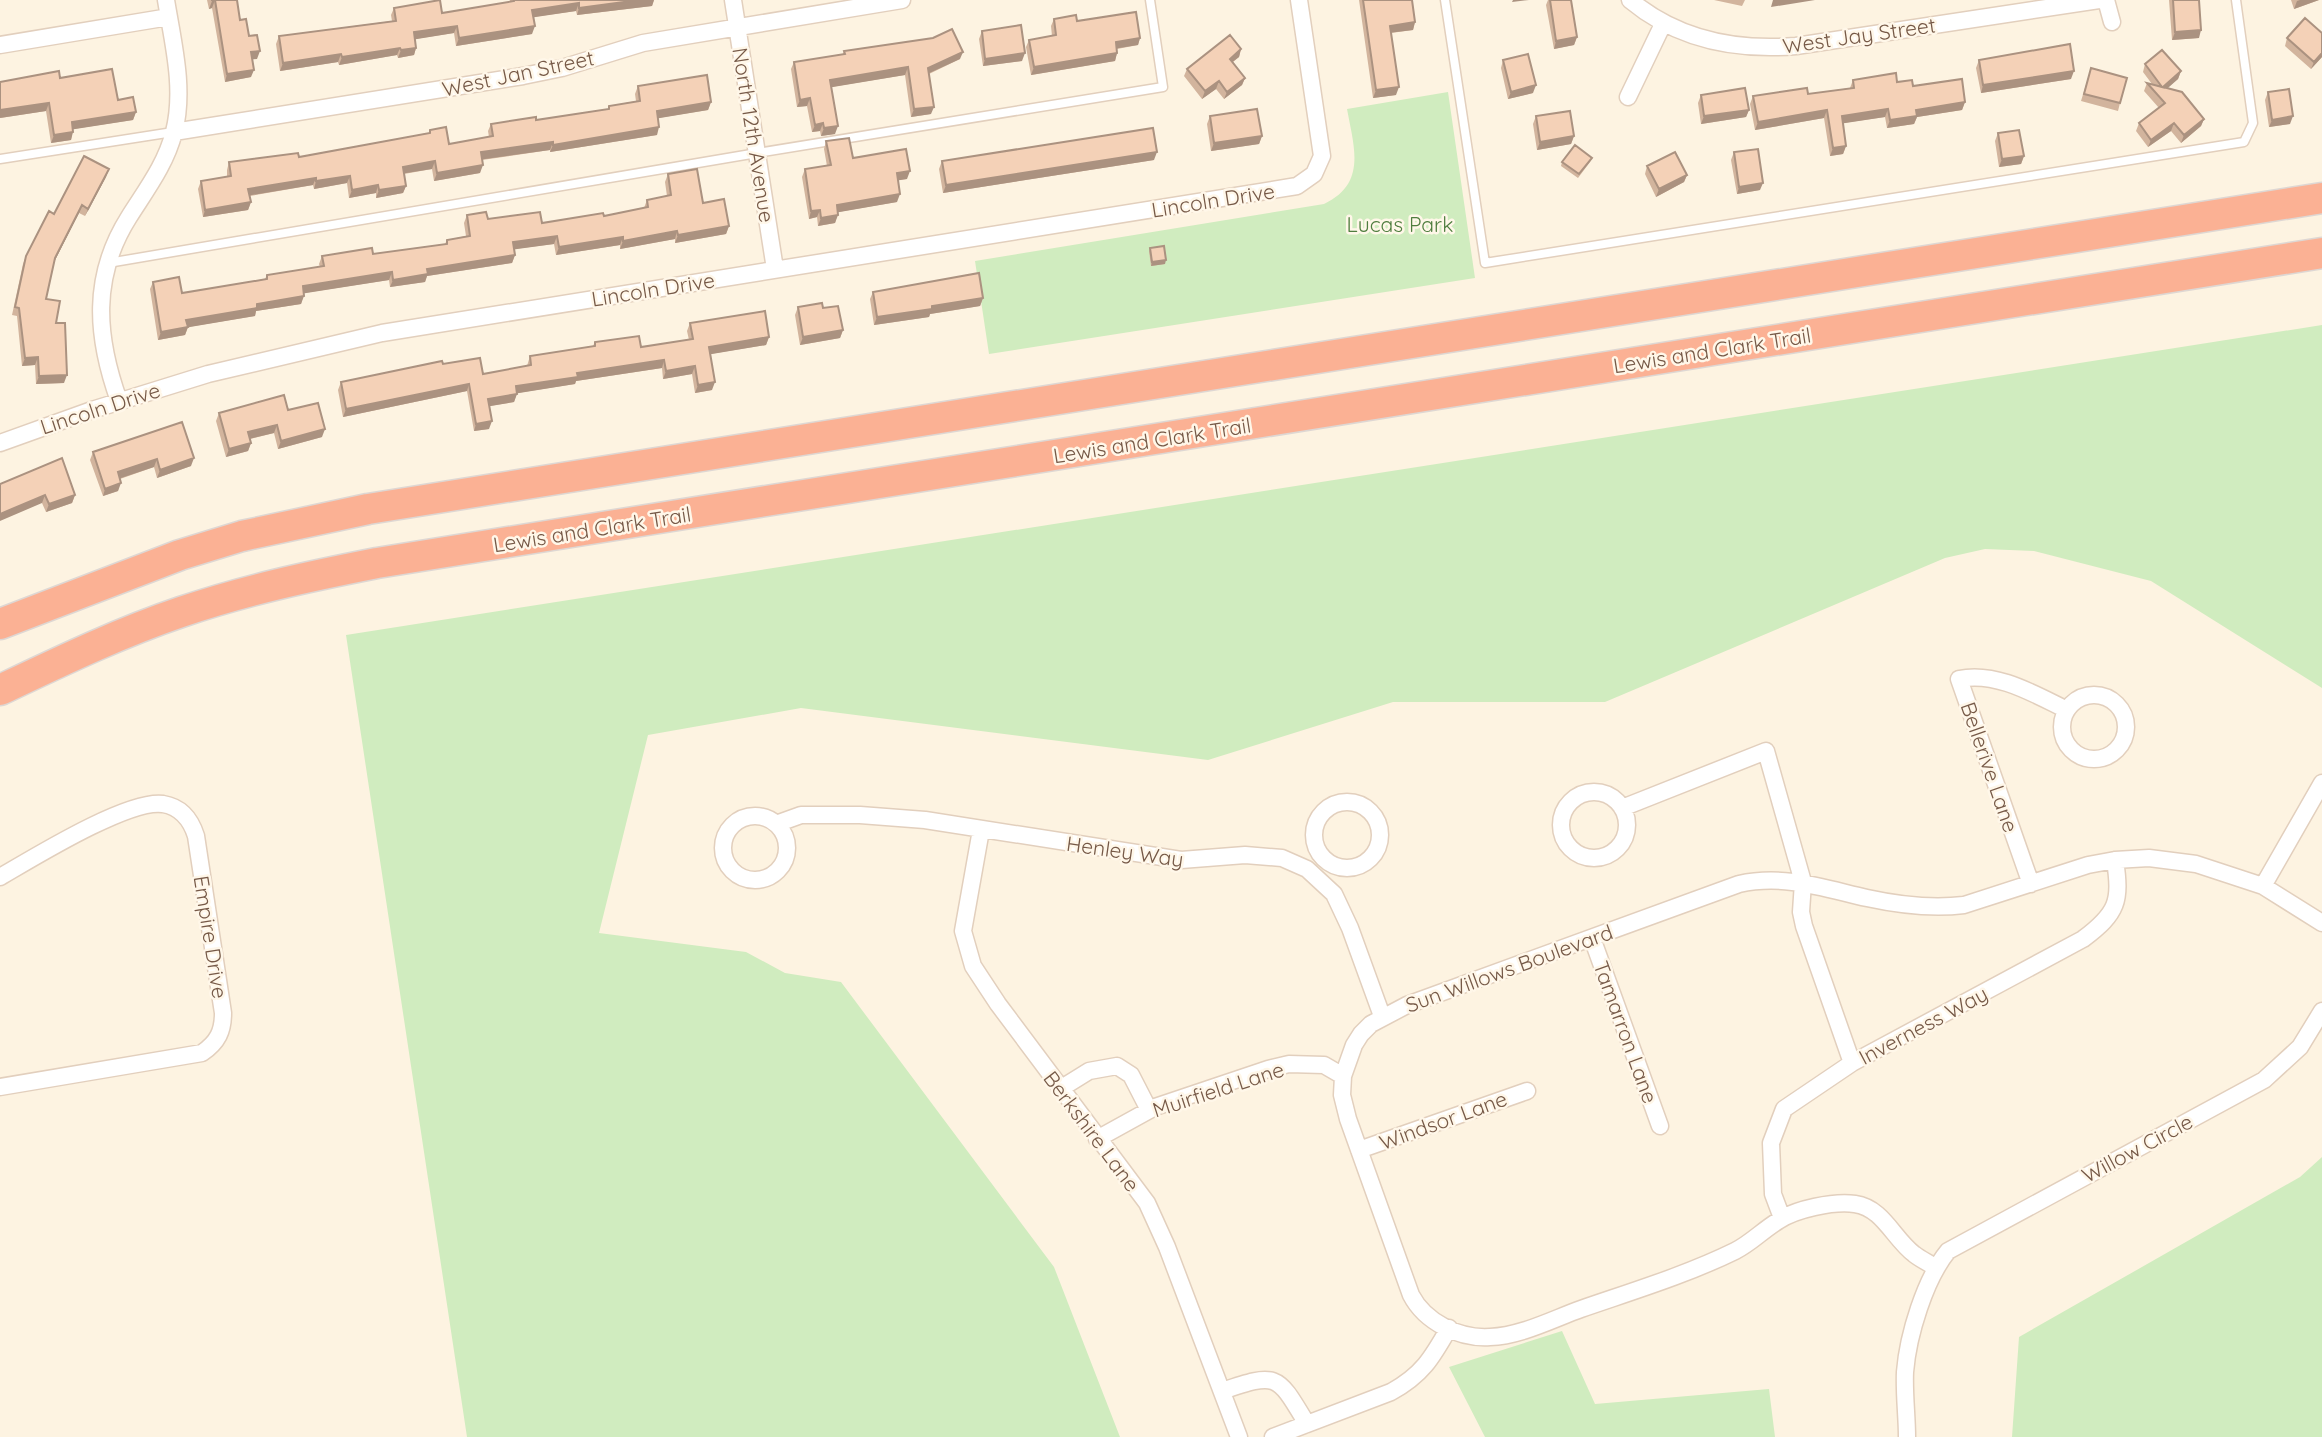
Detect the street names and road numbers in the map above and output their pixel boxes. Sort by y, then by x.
street label: West Jay Street [1781,11,1937,59]
street label: West Jan Street [440,44,596,102]
street label: North 12th Avenue [727,46,781,224]
street label: Lincoln Drive [1149,177,1277,223]
street label: Lincoln Drive [589,266,717,312]
street label: Lewis and Clark Trail [1611,322,1813,378]
street label: Lincoln Drive [37,376,163,440]
street label: Lewis and Clark Trail [1051,412,1253,468]
street label: Lewis and Clark Trail [491,501,693,557]
street label: Bellerive Lane [1956,699,2024,835]
street label: Henley Way [1065,830,1185,872]
street label: Empire Drive [188,874,234,1000]
street label: Sun Willows Boulevard [1402,918,1616,1018]
street label: Tamarron Lane [1588,957,1664,1107]
street label: Inverness Way [1854,980,1992,1070]
street label: Muirfield Lane [1149,1056,1287,1122]
street label: Berkshire Lane [1038,1066,1146,1196]
street label: Windsor Lane [1376,1085,1510,1155]
street label: Willow Circle [2077,1108,2197,1188]

